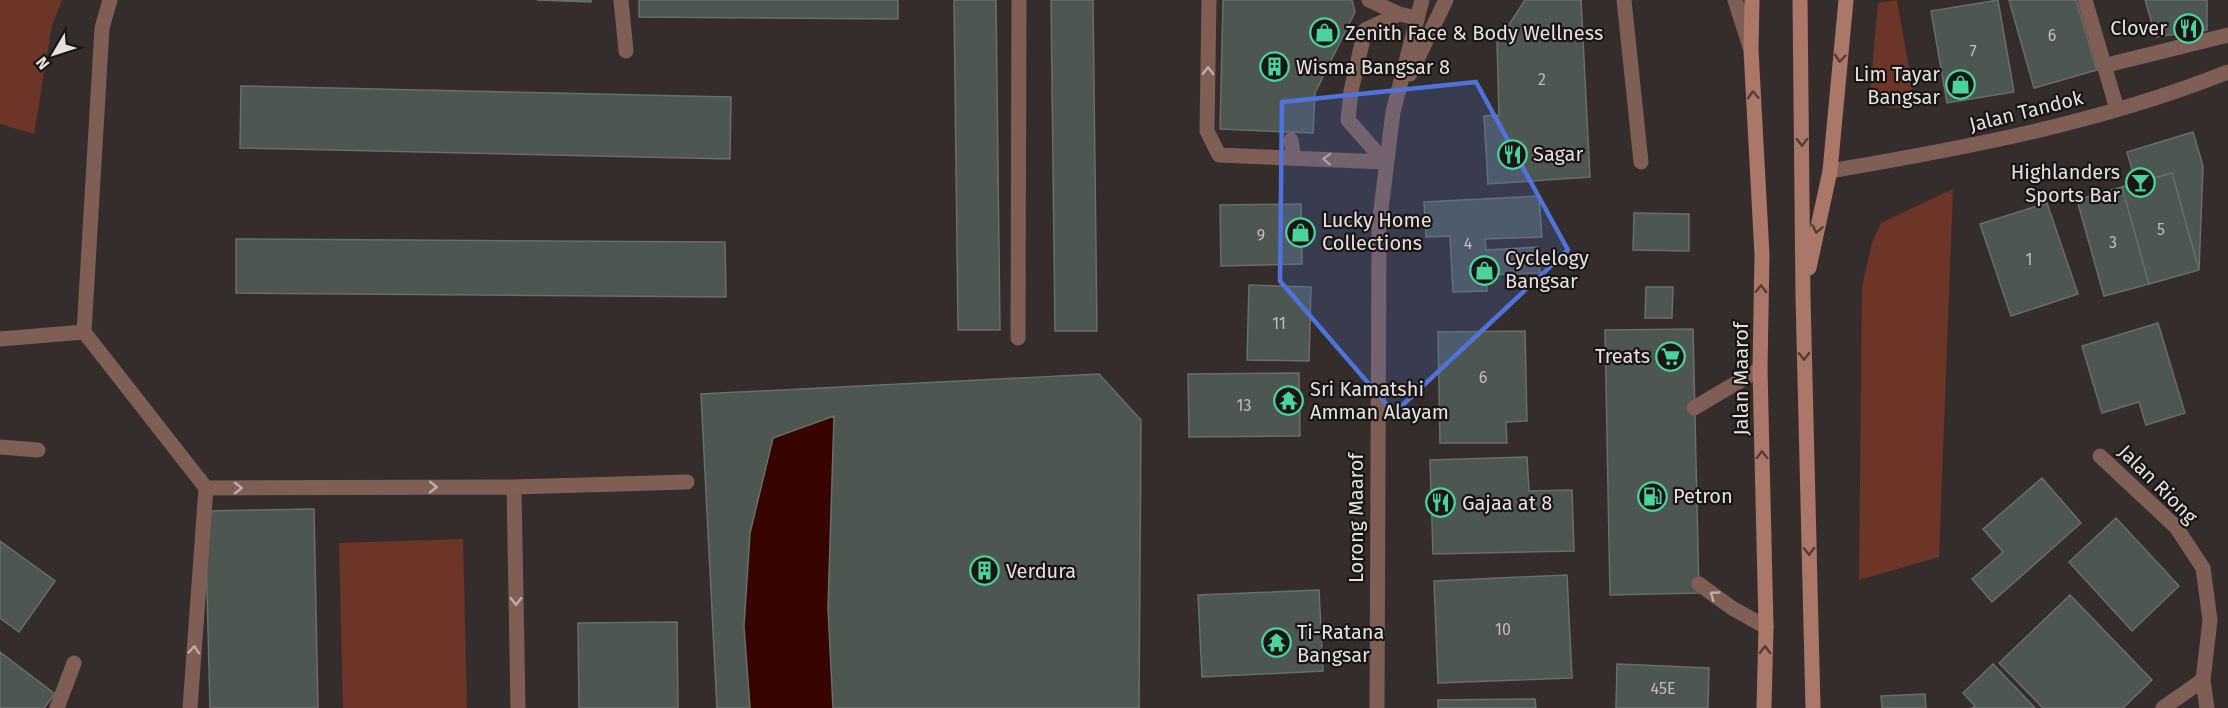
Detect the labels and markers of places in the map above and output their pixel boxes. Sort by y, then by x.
restaurant icon: Clover [2172,12,2204,44]
place label: Clover [2110,16,2167,40]
shop icon: Zenith Face & Body Wellness [1308,17,1340,49]
place label: Zenith Face & Body Wellness [1345,21,1603,45]
building icon: Wisma Bangsar 8 [1259,51,1291,83]
place label: Wisma Bangsar 8 [1296,55,1450,79]
place label: Lim Tayar Bangsar [1854,62,1940,109]
shop icon: Lim Tayar Bangsar [1945,69,1977,101]
restaurant icon: Sagar [1496,138,1528,170]
place label: Sagar [1533,142,1583,166]
place label: Highlanders Sports Bar [2011,160,2120,207]
bar icon: Highlanders Sports Bar [2125,167,2157,199]
place label: Lucky Home Collections [1322,208,1432,255]
shop icon: Lucky Home Collections [1285,216,1317,248]
place label: Cyclelogy Bangsar [1505,246,1589,293]
shop icon: Cyclelogy Bangsar [1468,254,1500,286]
supermarket icon: Treats [1655,340,1687,372]
place label: Treats [1595,344,1650,368]
place label: Sri Kamatshi Amman Alayam [1310,377,1449,424]
temple icon: Sri Kamatshi Amman Alayam [1273,385,1305,417]
fuel station icon: Petron [1636,480,1668,512]
place label: Petron [1673,484,1733,508]
restaurant icon: Gajaa at 8 [1425,487,1457,519]
place label: Gajaa at 8 [1462,491,1552,515]
building icon: Verdura [969,555,1001,587]
place label: Verdura [1006,559,1076,583]
place label: Ti-Ratana Bangsar [1297,620,1384,667]
temple icon: Ti-Ratana Bangsar [1260,627,1292,659]

